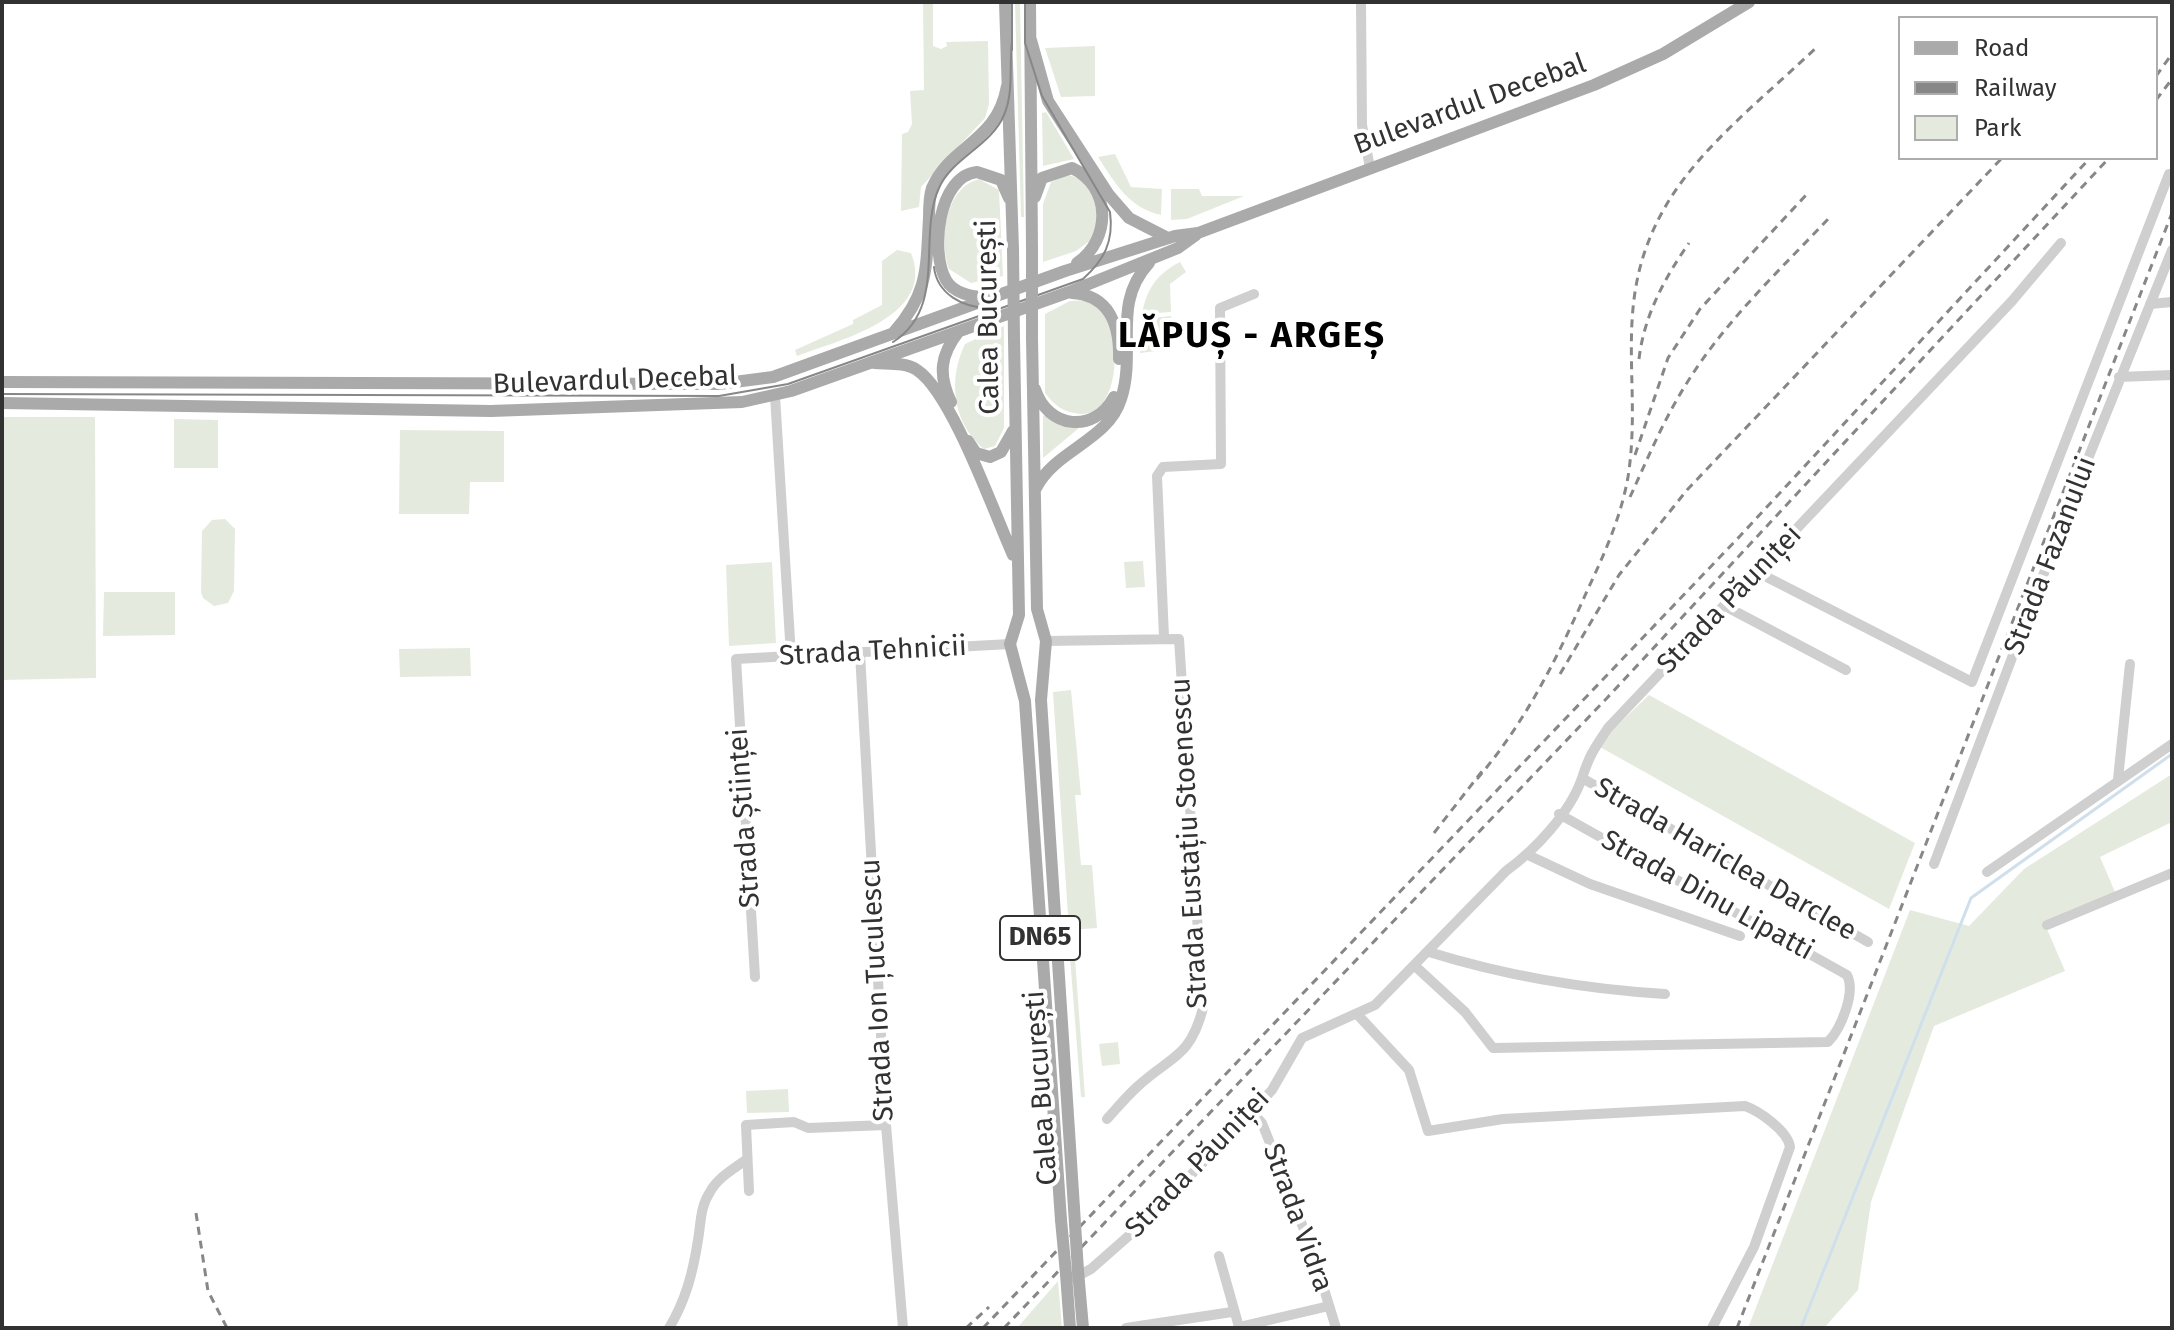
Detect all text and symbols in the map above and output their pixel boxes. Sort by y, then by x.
legend [1898,16,2158,160]
text: Road [1974,34,2029,62]
street label: Bulevardul Decebal [1349,47,1591,163]
text: Railway [1974,74,2057,102]
text: Park [1974,114,2021,142]
street label: Calea București [971,219,1007,415]
district label: LĂPUȘ - ARGEȘ [1118,315,1386,359]
street label: Bulevardul Decebal [492,360,738,402]
street label: Strada Fazanului [1998,452,2104,660]
street label: Strada Păuniței [1651,519,1809,681]
street label: Strada Tehnicii [778,630,968,674]
street label: Strada Eustațiu Stoenescu [1165,677,1215,1009]
street label: Strada Științei [722,727,768,909]
street label: Strada Hariclea Darclee [1588,771,1862,949]
street label: Strada Dinu Lipatti [1595,824,1819,968]
street label: Strada Ion Țuculescu [854,858,902,1122]
road number: DN65 [1000,916,1080,960]
street label: Calea București [1018,990,1066,1186]
street label: Strada Păuniței [1119,1083,1277,1245]
street label: Strada Vidra [1255,1139,1339,1297]

